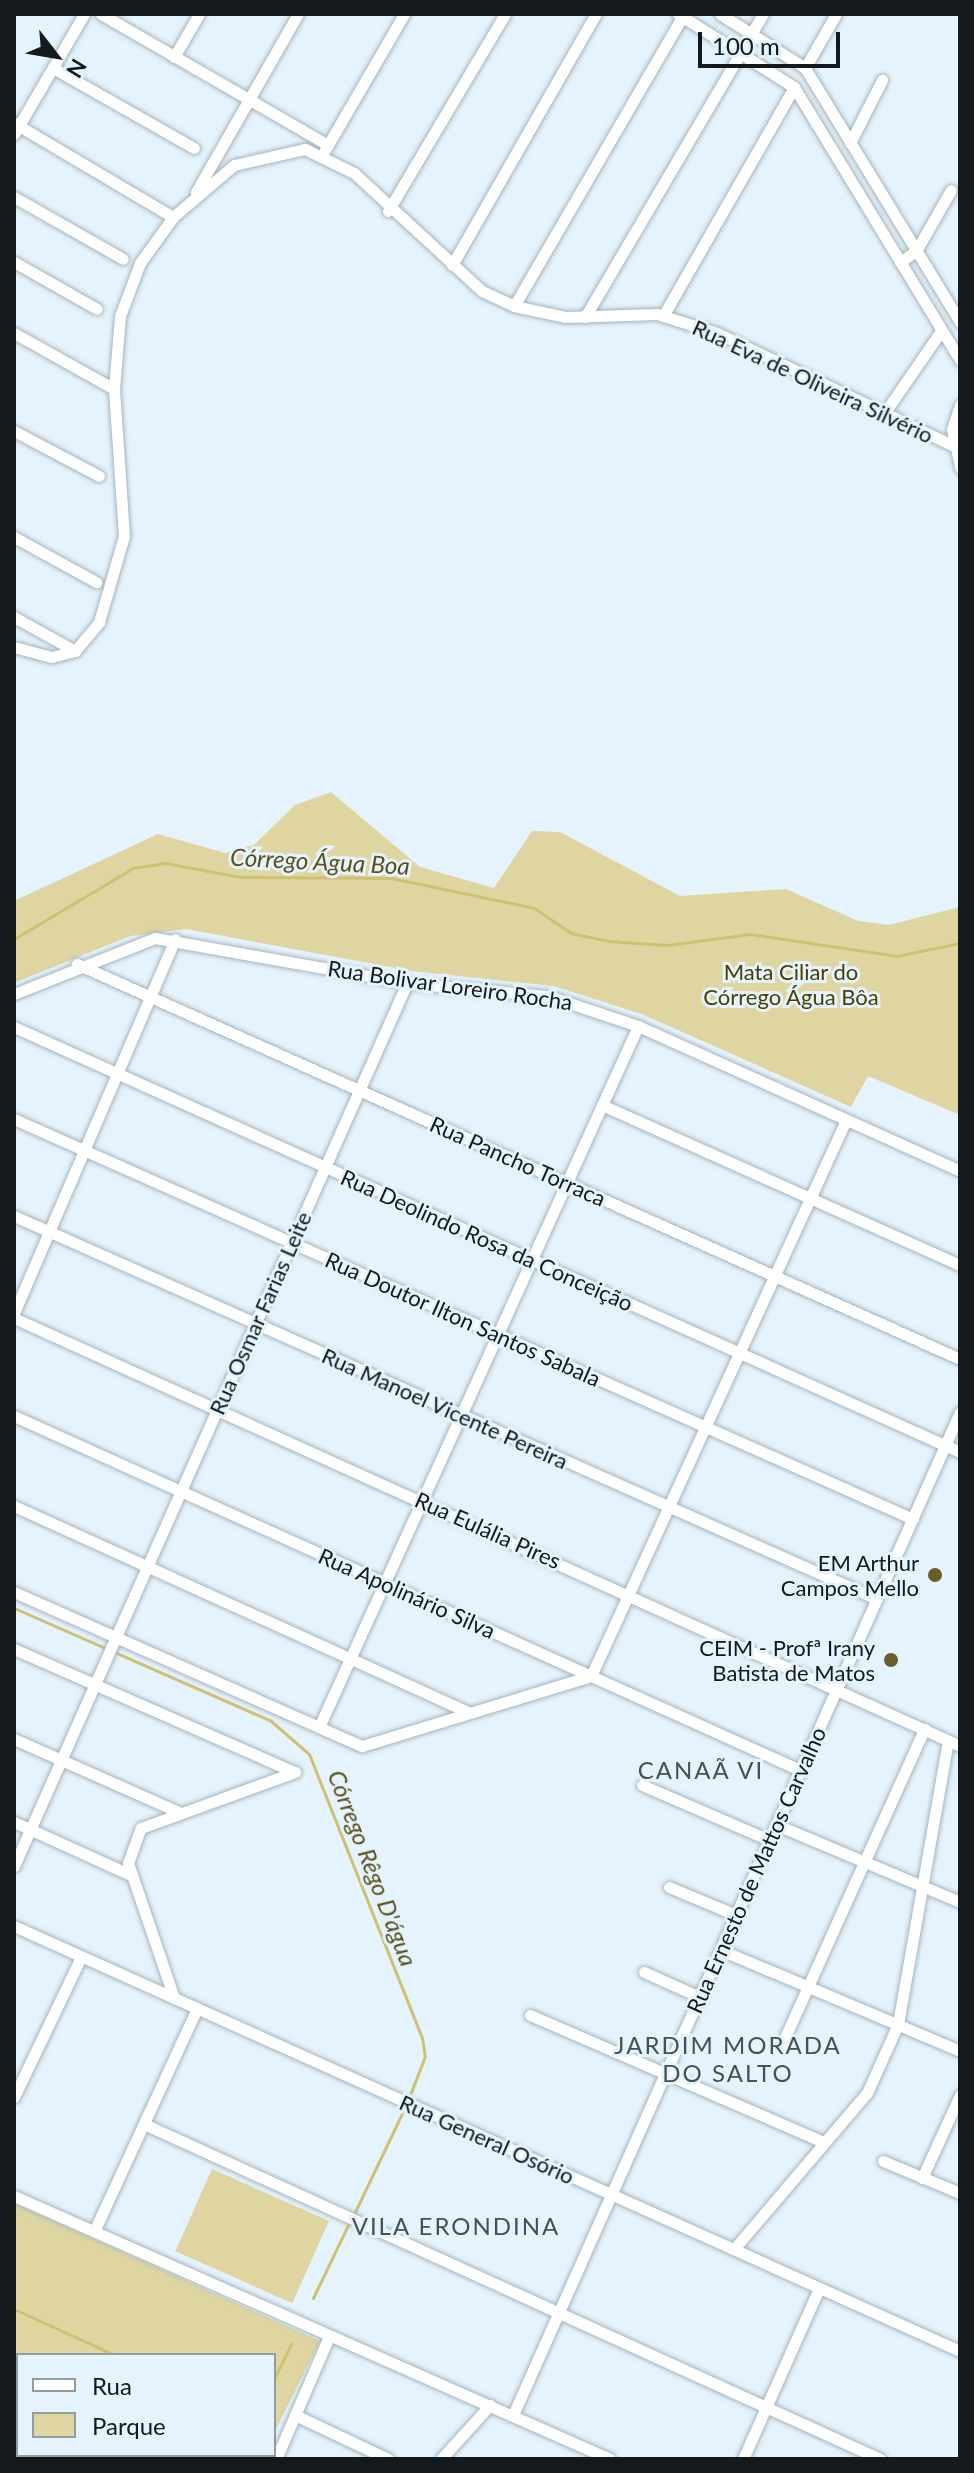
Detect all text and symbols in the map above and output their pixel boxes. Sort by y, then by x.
north arrow [16,16,96,96]
scale bar [702,16,844,66]
text: 100 m [712,31,780,60]
text: N [61,54,93,83]
street label: Rua Eva de Oliveira Silvério [688,314,938,448]
water label: Córrego Água Boa [229,842,411,880]
street label: Rua Bolivar Loreiro Rocha [326,955,574,1015]
park label: Mata Ciliar do Córrego Água Bôa [703,958,879,1010]
street label: Rua Pancho Torraca [426,1110,610,1212]
street label: Rua Deolindo Rosa da Conceição [337,1163,637,1317]
street label: Rua Osmar Farias Leite [203,1207,317,1419]
street label: Rua Doutor Ilton Santos Sabala [321,1246,605,1392]
street label: Rua Manoel Vicente Pereira [318,1342,572,1474]
street label: Rua Eulália Pires [411,1486,565,1574]
street label: Rua Apolinário Silva [314,1542,500,1644]
place label: EM Arthur Campos Mello [781,1549,919,1600]
marker: EM Arthur Campos Mello [926,1566,944,1584]
place label: CEIM - Profª Irany Batista de Matos [699,1634,875,1686]
marker: CEIM - Profª Irany Batista de Matos [882,1651,900,1669]
street label: Rua Ernesto de Mattos Carvalho [681,1723,831,2017]
district label: CANAÃ VI [637,1756,765,1784]
water label: Córrego Rêgo D'água [322,1766,424,1970]
district label: JARDIM MORADA DO SALTO [614,2031,842,2087]
street label: Rua General Osório [396,2089,578,2189]
district label: VILA ERONDINA [351,2212,561,2240]
legend [16,2353,276,2457]
text: Rua [92,2371,132,2400]
text: Parque [92,2411,166,2440]

